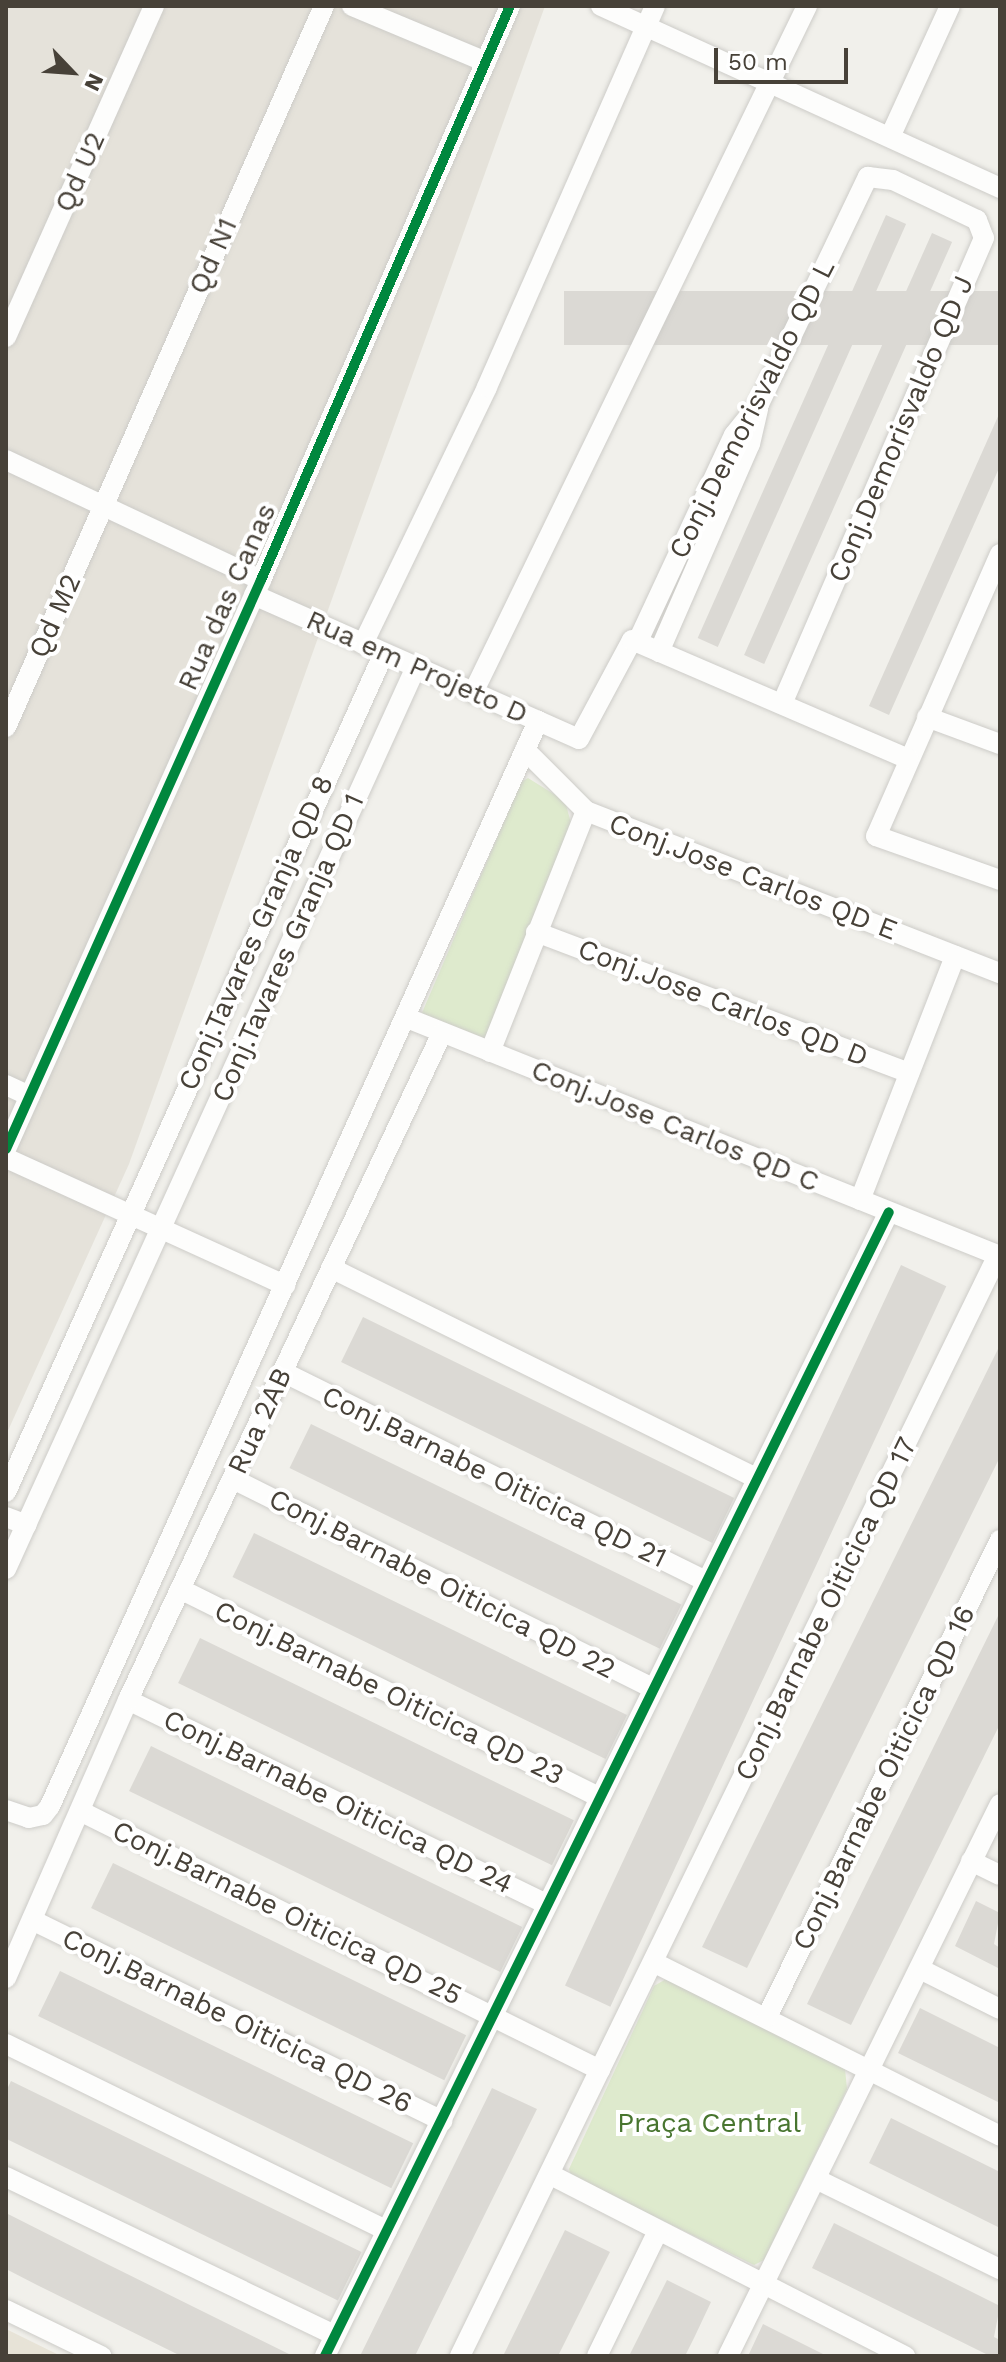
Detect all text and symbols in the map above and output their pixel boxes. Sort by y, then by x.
north arrow [32,32,112,112]
scale bar [718,32,852,82]
text: 50 m [728,48,788,76]
text: N [79,70,109,95]
street label: Qd U2 [48,127,112,217]
street label: Qd N1 [181,213,245,299]
street label: Conj.Demorisvaldo QD L [662,254,842,564]
street label: Conj.Demorisvaldo QD J [821,270,981,588]
street label: Rua das Canas [171,498,283,696]
street label: Qd M2 [22,569,88,663]
street label: Rua em Projeto D [301,603,533,731]
street label: Conj.Tavares Granja QD 8 [171,770,341,1096]
street label: Conj.Tavares Granja QD 1 [204,788,372,1108]
street label: Conj.Jose Carlos QD E [604,807,902,947]
street label: Conj.Jose Carlos QD D [573,932,873,1074]
street label: Conj.Jose Carlos QD C [526,1053,824,1199]
street label: Rua 2AB [221,1362,299,1480]
street label: Conj.Barnabe Oiticica QD 21 [316,1379,672,1575]
street label: Conj.Barnabe Oiticica QD 17 [728,1431,924,1787]
street label: Conj.Barnabe Oiticica QD 22 [263,1482,621,1686]
street label: Conj.Barnabe Oiticica QD 23 [209,1593,569,1793]
street label: Conj.Barnabe Oiticica QD 16 [786,1600,982,1956]
street label: Conj.Barnabe Oiticica QD 24 [158,1702,518,1902]
street label: Conj.Barnabe Oiticica QD 25 [107,1813,467,2013]
street label: Conj.Barnabe Oiticica QD 26 [56,1921,418,2121]
park label: Praça Central [617,2106,801,2140]

